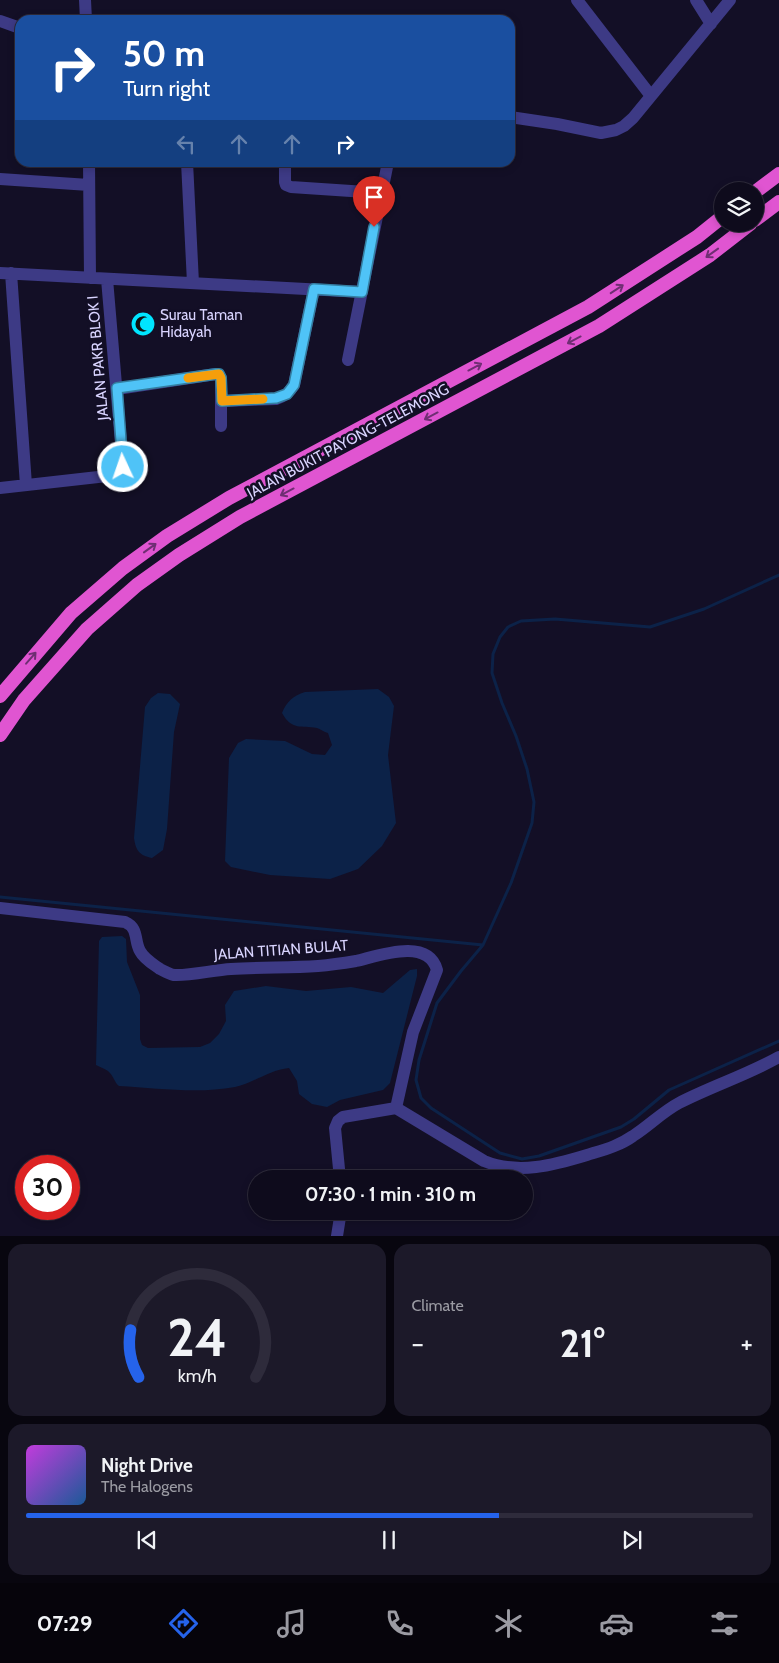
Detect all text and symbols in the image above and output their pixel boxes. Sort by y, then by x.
text: 50 m [123,32,205,75]
icon: right [40,35,105,100]
text: Turn right [123,75,210,102]
icon: left [172,130,200,158]
icon: ahead [225,130,253,158]
icon: ahead [278,130,306,158]
icon: right [331,130,359,158]
pin [353,176,395,227]
map controls [714,182,764,232]
button: layers [714,182,764,232]
icon: arrive [360,183,388,211]
one-way arrow [706,248,719,259]
one-way arrow [610,283,624,294]
street label: JALAN PAKR BLOK I [84,295,113,422]
place label: Surau Taman Hidayah [160,306,243,341]
mosque icon: Surau Taman Hidayah [130,311,156,337]
one-way arrow [567,335,582,345]
one-way arrow [467,362,482,371]
street label: JALAN BUKIT PAYONG-TELEMONG [243,380,452,502]
one-way arrow [423,411,438,421]
position arrow [96,440,148,492]
one-way arrow [280,488,295,497]
one-way arrow [143,543,157,553]
one-way arrow [25,652,37,665]
street label: JALAN TITIAN BULAT [212,936,349,964]
speed limit sign: 30 [15,1155,80,1220]
text: 07:30 · 1 min · 310 m [305,1183,476,1206]
text: Climate [412,1296,464,1315]
text: 24 [167,1306,227,1369]
text: 21° [560,1320,605,1367]
text: − [412,1326,424,1360]
text: + [741,1326,753,1360]
text: km/h [177,1365,216,1386]
text: Night Drive [101,1454,193,1477]
text: The Halogens [101,1477,193,1496]
icon: previous [133,1526,161,1554]
icon: pause [375,1526,403,1554]
icon: next [618,1526,646,1554]
icon: directions [166,1606,201,1641]
icon: music [274,1606,309,1641]
icon: phone [382,1606,417,1641]
icon: climate [491,1606,526,1641]
icon: car [599,1606,634,1641]
icon: filters [707,1606,742,1641]
text: 07:29 [37,1610,92,1637]

